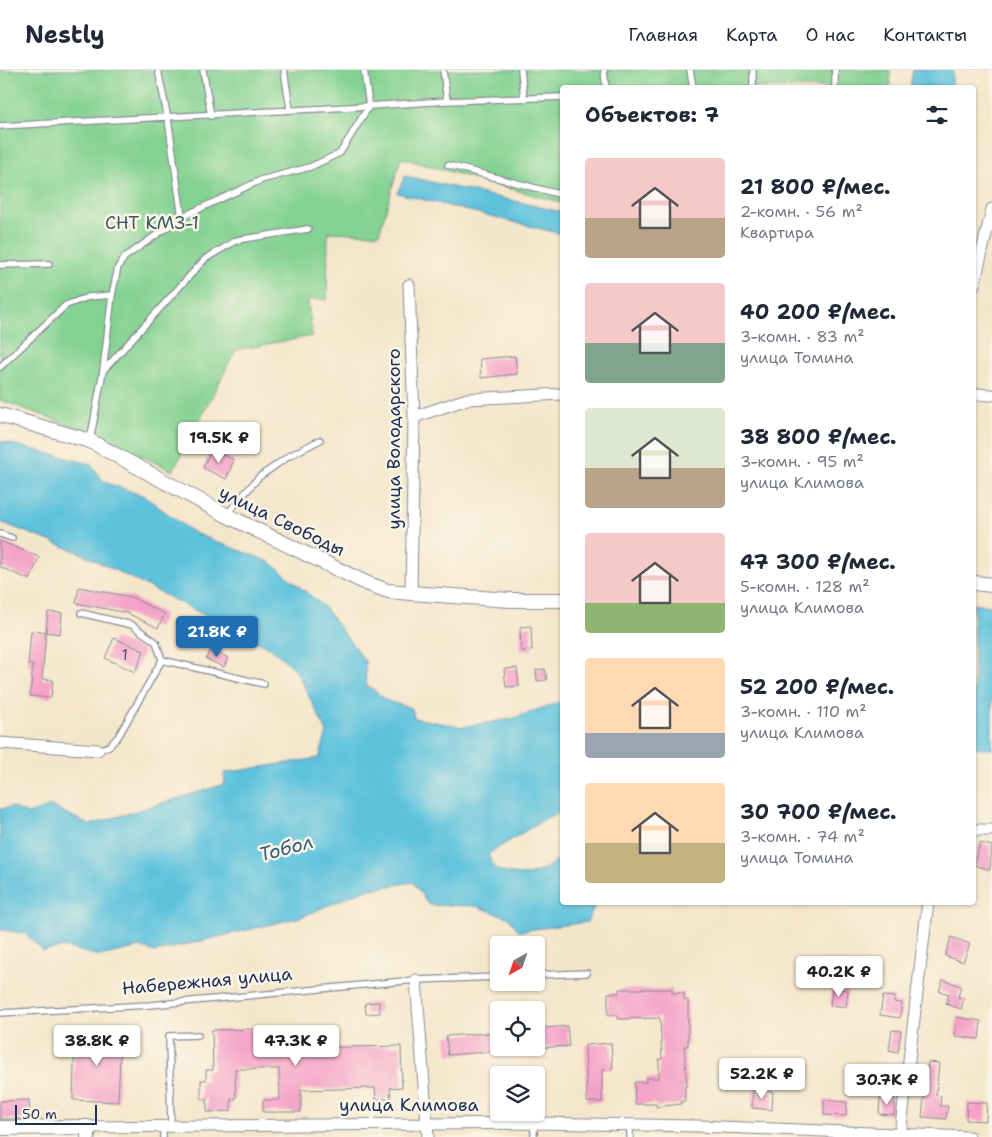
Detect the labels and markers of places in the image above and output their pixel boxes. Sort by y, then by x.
pin: 19.5K ₽ [173,422,265,464]
pin: 21.8K ₽ [171,616,263,658]
pin: 40.2K ₽ [793,956,885,998]
pin: 38.8K ₽ [51,1024,143,1067]
pin: 47.3K ₽ [250,1024,342,1067]
pin: 52.2K ₽ [716,1058,808,1100]
pin: 30.7K ₽ [841,1064,933,1106]

